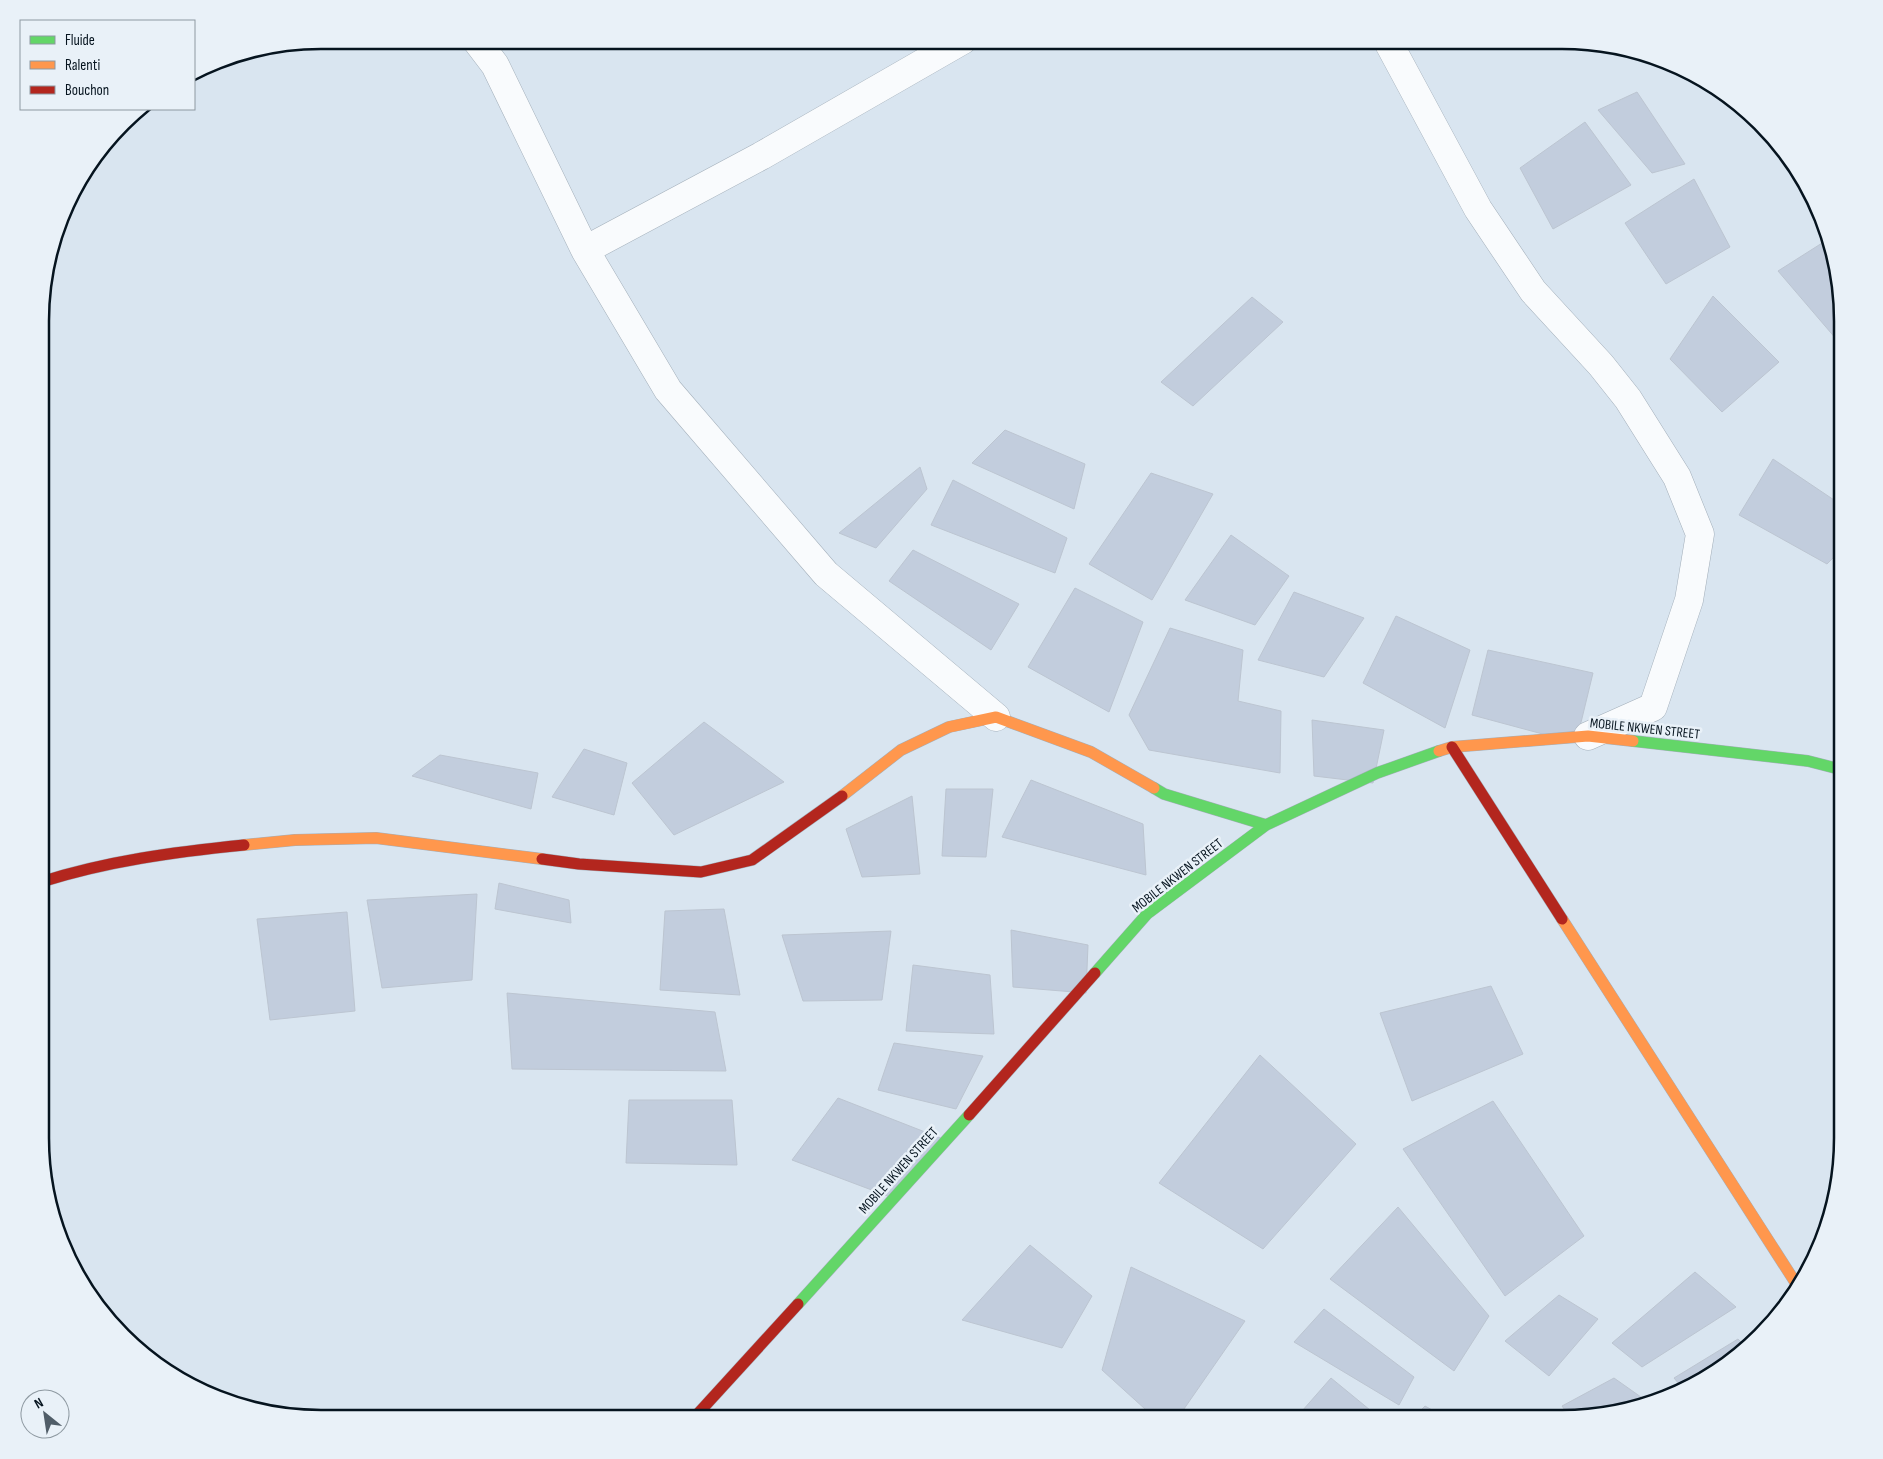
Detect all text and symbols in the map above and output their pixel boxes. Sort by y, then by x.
legend [20,20,195,110]
text: Fluide [65,31,95,50]
text: Ralenti [65,56,100,75]
text: Bouchon [65,81,109,100]
street label: MOBILE NKWEN STREET [1589,714,1701,743]
street label: MOBILE NKWEN STREET [1128,834,1226,916]
street label: MOBILE NKWEN STREET [855,1123,942,1217]
north arrow [20,1389,70,1439]
text: N [31,1394,46,1412]

